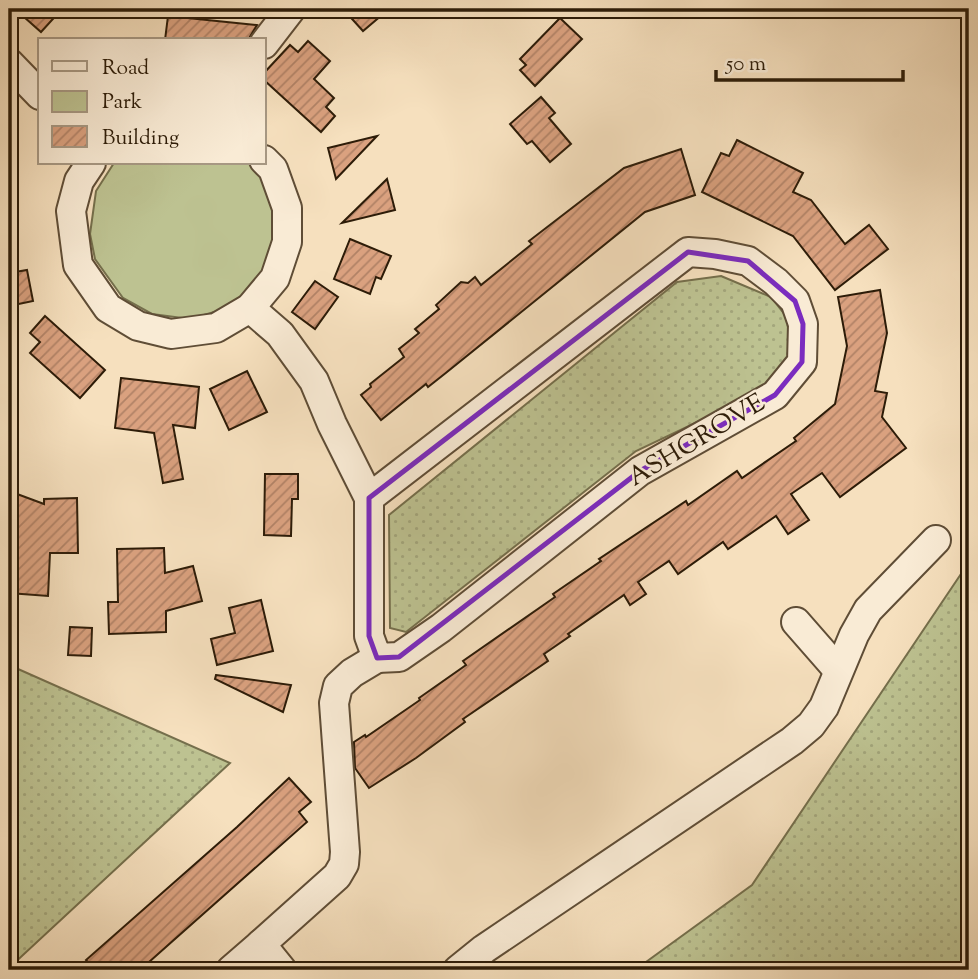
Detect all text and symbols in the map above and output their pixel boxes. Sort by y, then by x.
legend [38,38,266,164]
scale bar [716,38,903,82]
text: 50 m [725,50,766,80]
text: Road [102,54,149,84]
text: Park [102,88,143,118]
text: Building [102,124,179,154]
street label: ASHGROVE [621,385,773,497]

